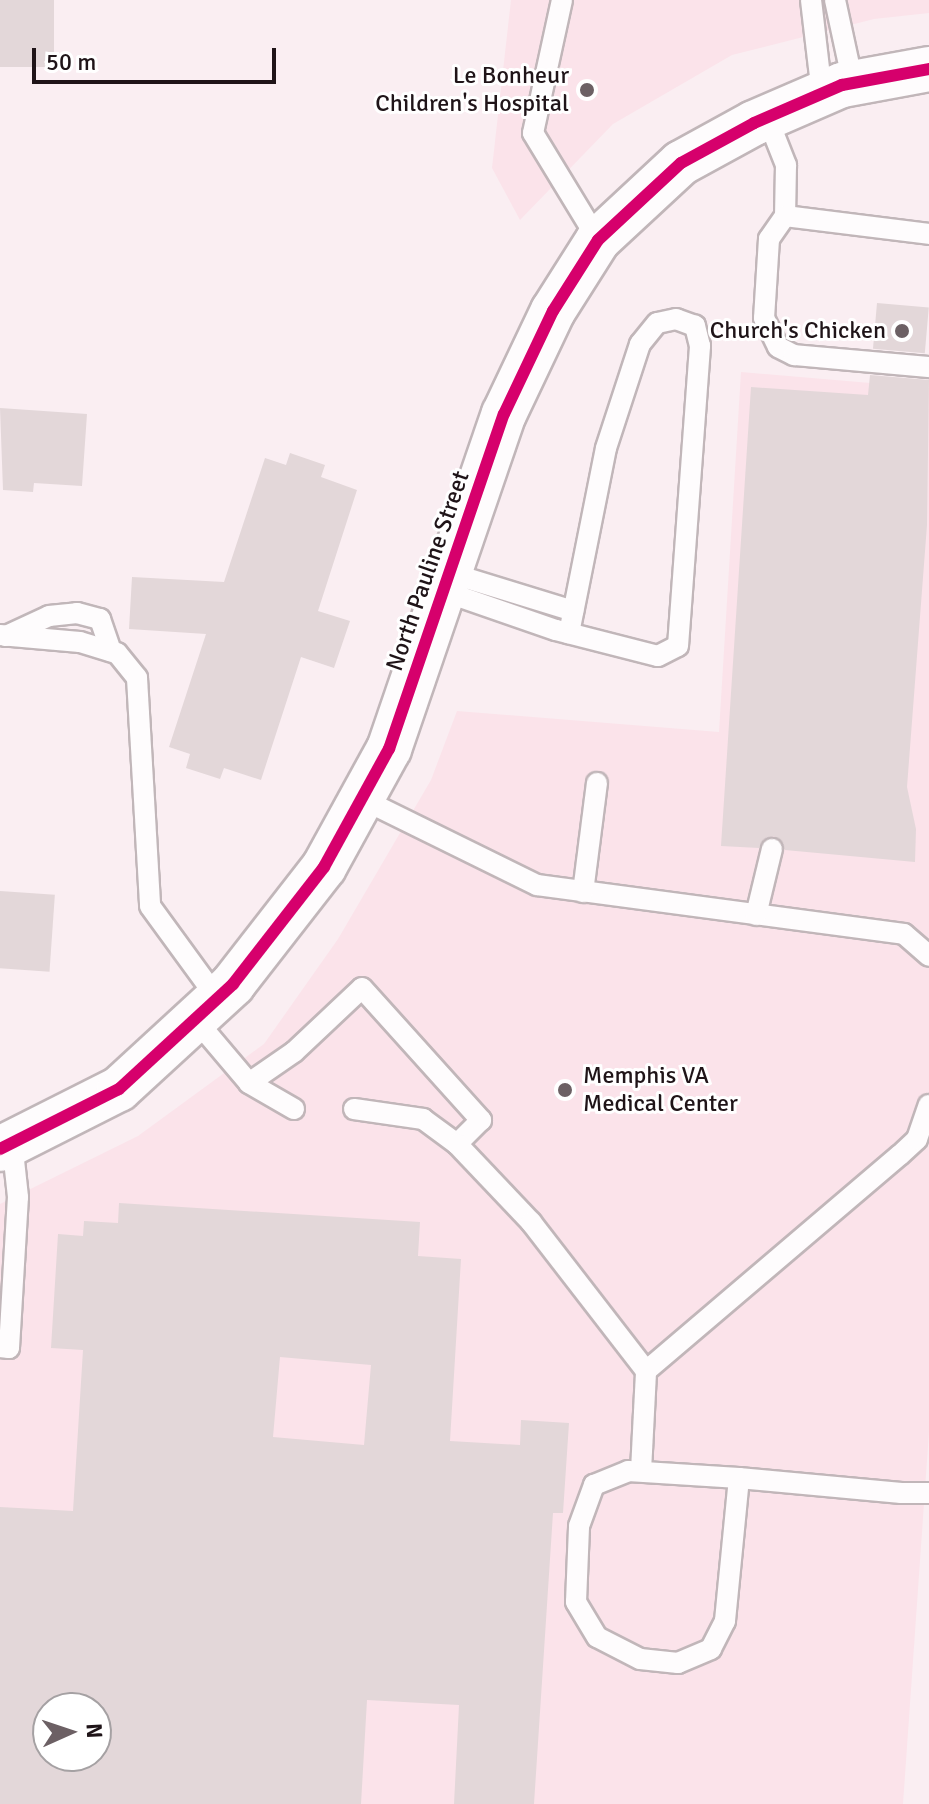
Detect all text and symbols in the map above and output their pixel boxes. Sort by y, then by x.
scale bar [36,32,280,82]
text: 50 m [46,47,96,77]
place label: Le Bonheur Children's Hospital [375,62,569,118]
marker: Le Bonheur Children's Hospital [576,79,598,101]
place label: Church's Chicken [710,317,886,345]
marker: Church's Chicken [893,322,911,340]
street label: North Pauline Street [380,467,476,675]
place label: Memphis VA Medical Center [583,1062,738,1118]
marker: Memphis VA Medical Center [554,1079,576,1101]
north arrow [32,1692,112,1772]
text: N [81,1722,108,1739]

